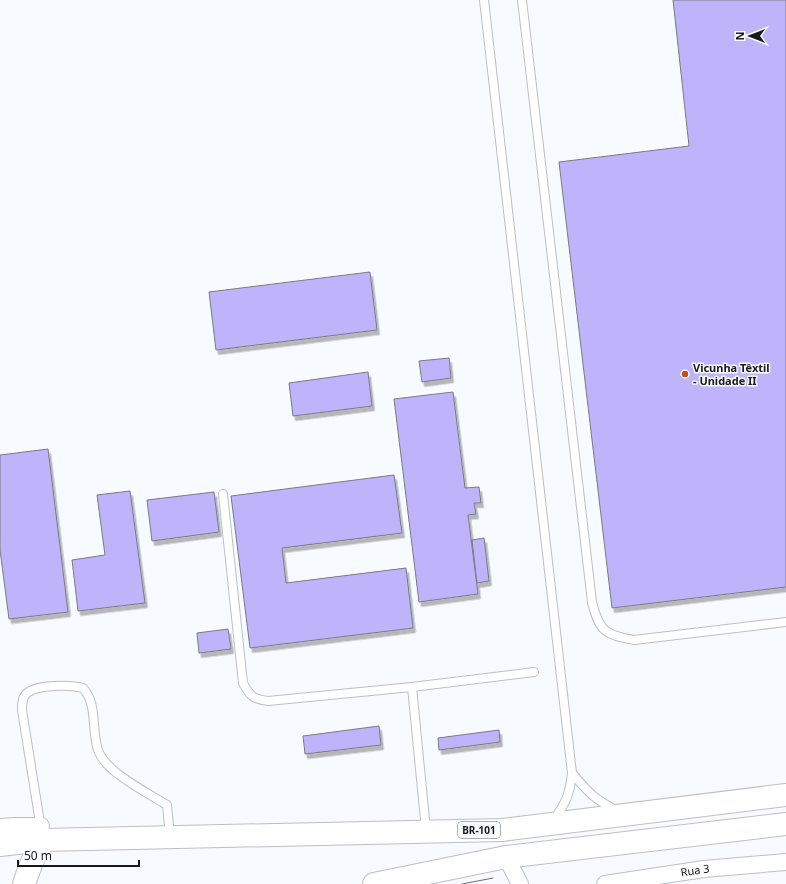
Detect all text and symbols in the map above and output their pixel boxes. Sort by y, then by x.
north arrow [730,16,770,56]
text: N [732,32,747,40]
place label: Vicunha Têxtil - Unidade II [693,360,770,388]
marker: Vicunha Têxtil - Unidade II [680,369,690,379]
road number: BR-101 [458,822,500,838]
scale bar [18,842,139,868]
text: 50 m [24,847,52,864]
street label: Rua 3 [679,861,710,879]

